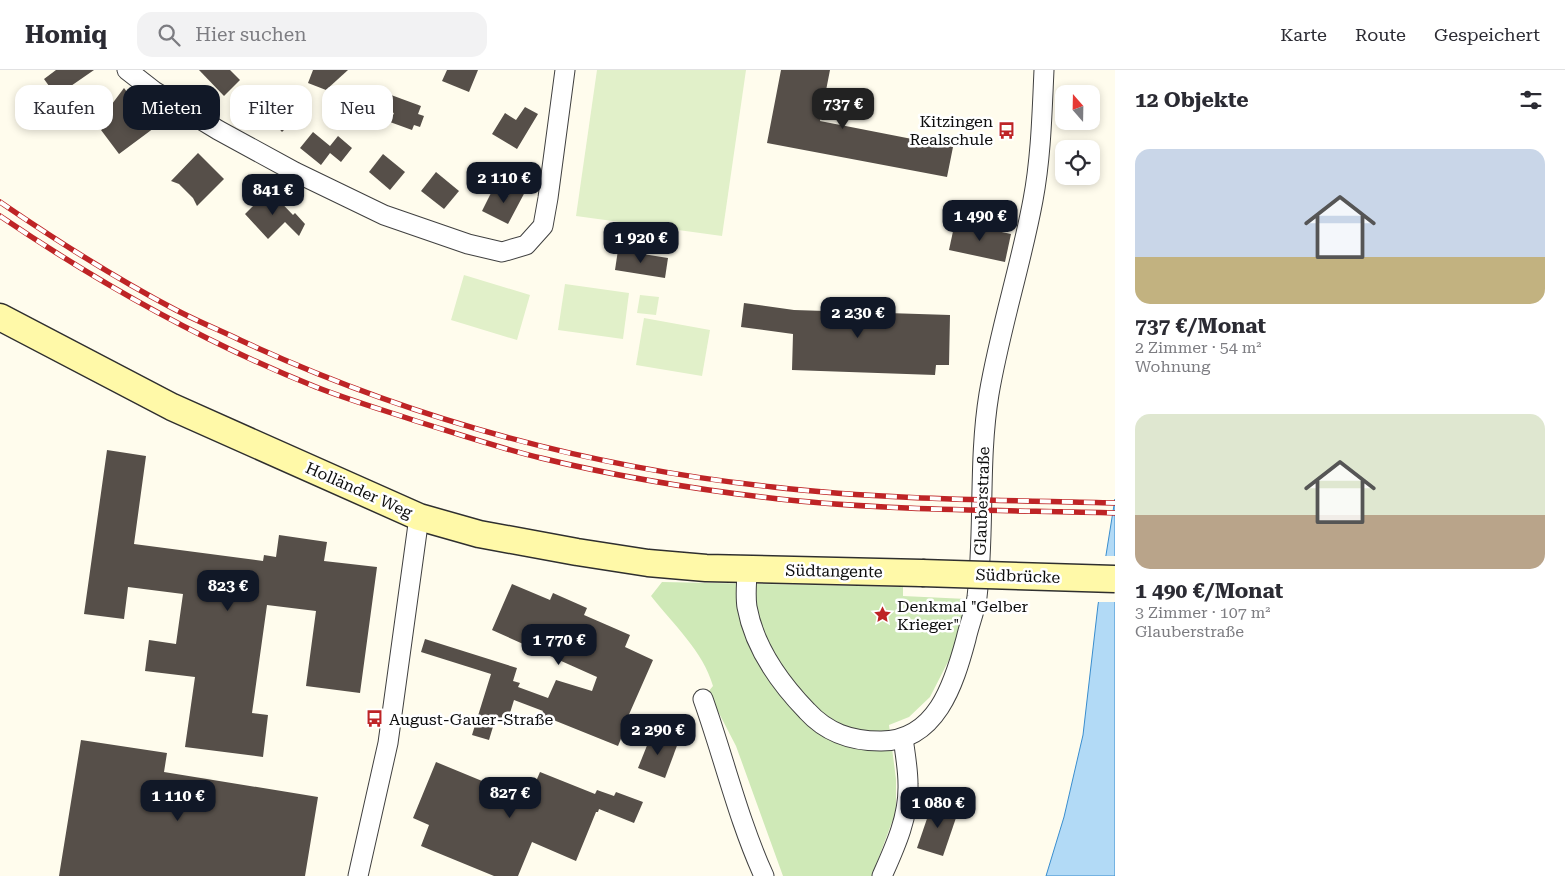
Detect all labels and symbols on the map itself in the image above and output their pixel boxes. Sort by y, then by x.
north arrow [1055,85,1100,130]
pin: 737 € [808,88,878,130]
place label: Kitzingen Realschule [909,112,993,149]
bus stop icon: Kitzingen Realschule [997,120,1017,140]
pin: 2 110 € [458,162,550,204]
pin: 841 € [238,174,308,216]
pin: 1 490 € [934,200,1026,242]
pin: 1 920 € [595,222,687,264]
pin: 2 230 € [812,296,904,339]
street label: Glauberstraße [971,446,993,556]
street label: Holländer Weg [303,458,416,522]
street label: Südtangente [785,561,883,581]
street label: Südbrücke [975,565,1061,587]
pin: 823 € [193,570,263,612]
place label: Denkmal "Gelber Krieger" [897,597,1029,634]
place icon: Denkmal "Gelber Krieger" [873,605,893,625]
pin: 1 770 € [513,624,605,666]
bus stop icon: August-Gauer-Straße [365,709,385,729]
place label: August-Gauer-Straße [389,710,553,729]
pin: 2 290 € [612,714,704,756]
pin: 827 € [475,776,545,819]
pin: 1 110 € [132,780,224,822]
pin: 1 080 € [892,786,984,829]

